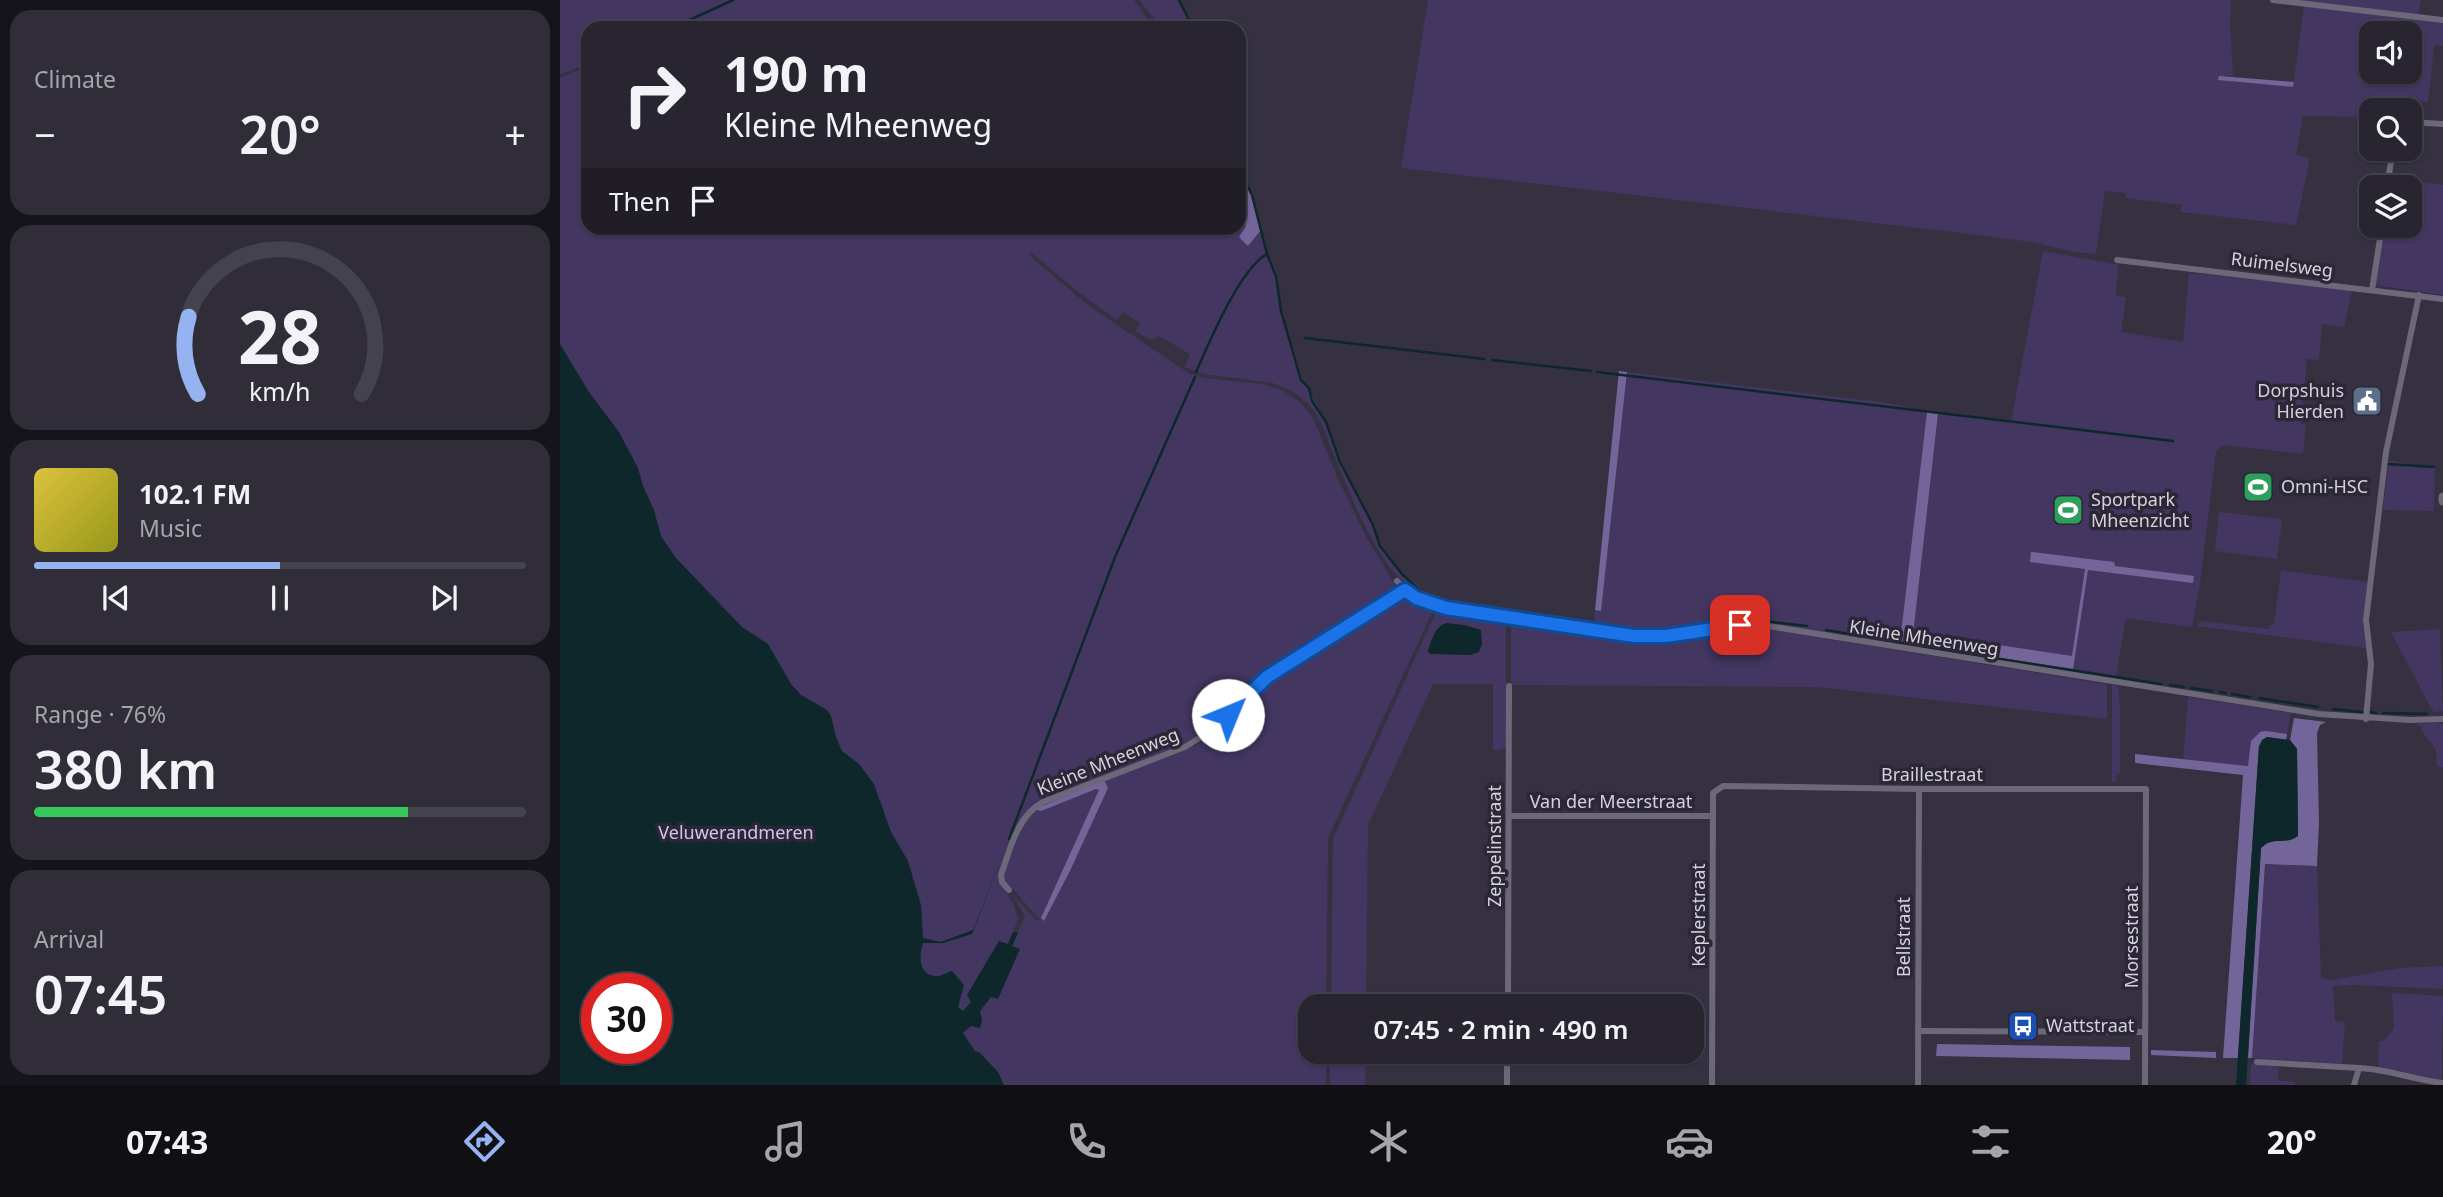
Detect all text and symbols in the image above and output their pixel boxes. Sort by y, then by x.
map controls [2359,21,2422,238]
button: sound [2359,21,2422,84]
text: 190 m [724,40,869,106]
icon: right [609,49,700,140]
text: Climate [34,63,116,95]
text: 20° [239,98,321,169]
button: search [2359,98,2422,161]
text: Kleine Mheenweg [724,103,992,146]
text: − [34,108,56,160]
text: + [504,108,526,160]
button: layers [2359,175,2422,238]
icon: arrive [684,182,722,220]
text: Then [609,183,670,219]
street label: Ruimelsweg [2230,246,2334,282]
text: 28 [238,286,322,385]
text: km/h [249,373,311,407]
place label: Dorpshuis Hierden [2257,378,2344,423]
public building icon: Dorpshuis Hierden [2350,384,2384,418]
sports icon: Omni-HSC [2241,470,2275,504]
place label: Omni-HSC [2281,474,2368,498]
text: 102.1 FM [139,476,251,512]
place label: Sportpark Mheenzicht [2091,487,2190,532]
sports icon: Sportpark Mheenzicht [2051,493,2085,527]
text: Music [139,512,202,544]
icon: previous [97,579,135,617]
icon: pause [261,579,299,617]
icon: next [425,579,463,617]
pin [1710,595,1770,655]
icon: arrive [1721,606,1759,644]
street label: Kleine Mheenweg [1848,613,2001,661]
position arrow [1191,678,1265,752]
text: Range · 76% [34,698,166,730]
street label: Kleine Mheenweg [1033,722,1182,800]
text: 380 km [34,733,217,804]
street label: Braillestraat [1881,762,1983,786]
street label: Zeppelinstraat [1482,784,1506,907]
street label: Van der Meerstraat [1530,789,1693,813]
park label: Veluwerandmeren [658,820,814,844]
street label: Keplerstraat [1686,863,1710,967]
street label: Morsestraat [2119,885,2143,988]
street label: Bellstraat [1891,896,1915,977]
text: Arrival [34,923,104,955]
text: 07:45 [34,958,167,1029]
speed limit sign: 30 [581,973,672,1064]
bus stop icon: Wattstraat [2006,1009,2040,1043]
text: 07:45 · 2 min · 490 m [1374,1011,1628,1047]
place label: Wattstraat [2046,1013,2135,1037]
icon: directions [460,1117,509,1166]
icon: music [761,1117,810,1166]
icon: phone [1062,1117,1111,1166]
icon: climate [1364,1117,1413,1166]
icon: car [1665,1117,1714,1166]
icon: filters [1966,1117,2015,1166]
text: 07:43 [126,1120,208,1163]
text: 20° [2267,1120,2317,1163]

